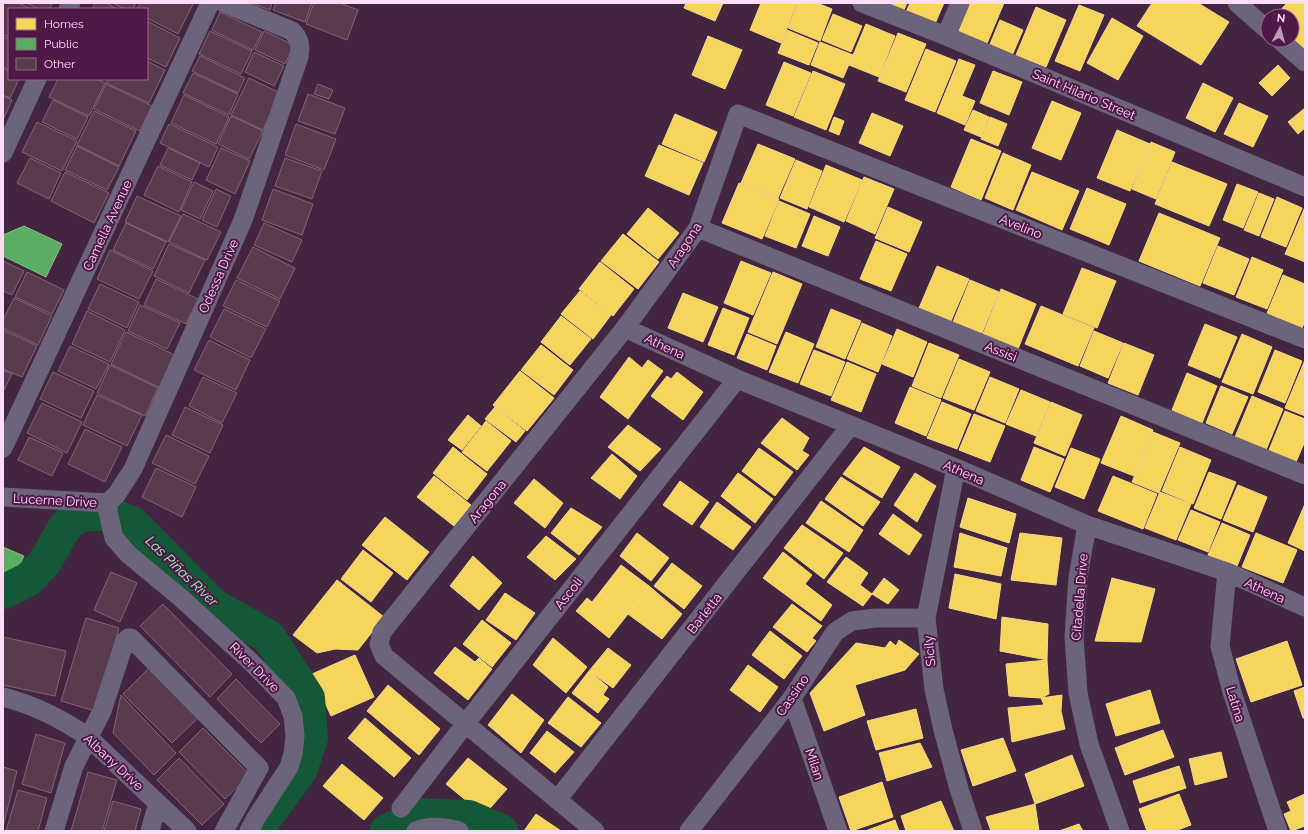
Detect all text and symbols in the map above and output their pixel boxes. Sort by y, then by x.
legend [8,8,148,80]
north arrow [1260,8,1300,48]
text: N [1276,12,1286,25]
text: Homes [44,17,84,31]
text: Public [44,37,79,51]
text: Other [44,57,76,71]
street label: Saint Hilario Street [1030,66,1138,123]
street label: Camella Avenue [80,177,135,273]
street label: Avelino [997,211,1044,242]
street label: Aragona [664,220,705,271]
street label: Odessa Drive [195,237,242,316]
street label: Athena [642,331,687,362]
street label: Assisi [983,338,1019,365]
street label: Athena [941,457,986,488]
street label: Aragona [466,477,509,526]
street label: Lucerne Drive [13,491,98,510]
water label: Las Piñas River [143,533,222,610]
street label: Citadella Drive [1068,552,1091,641]
street label: Ascoli [551,574,585,612]
street label: Athena [1242,575,1287,606]
street label: Barletta [684,590,725,637]
street label: Sicily [920,635,939,667]
street label: River Drive [227,639,283,696]
street label: Cassino [773,672,812,719]
street label: Latina [1223,685,1248,724]
street label: Albany Drive [81,731,147,794]
street label: Milan [802,746,827,782]

